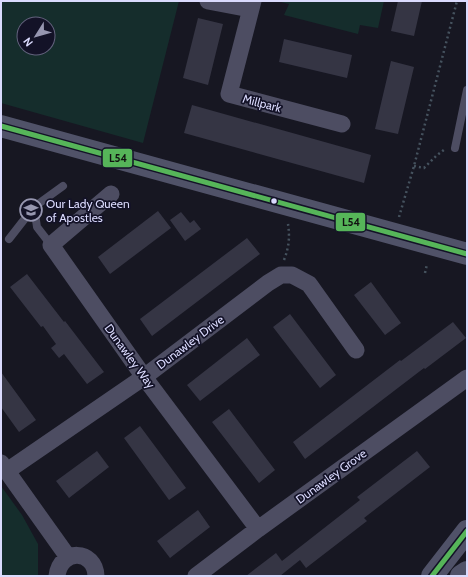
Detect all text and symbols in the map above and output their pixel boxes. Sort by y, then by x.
north arrow [16,16,56,56]
text: N [20,35,36,49]
street label: Millpark [241,91,284,116]
line badge: L54 [102,148,133,168]
text: L54 [109,151,127,165]
place label: Our Lady Queen of Apostles [46,196,130,225]
unlabelled marker [269,196,279,206]
school or university icon: Our Lady Queen of Apostles [18,197,44,223]
line badge: L54 [335,212,366,232]
text: L54 [342,215,360,229]
street label: Dunawley Drive [153,312,227,372]
street label: Dunawley Way [102,321,158,391]
street label: Dunawley Grove [293,445,369,507]

